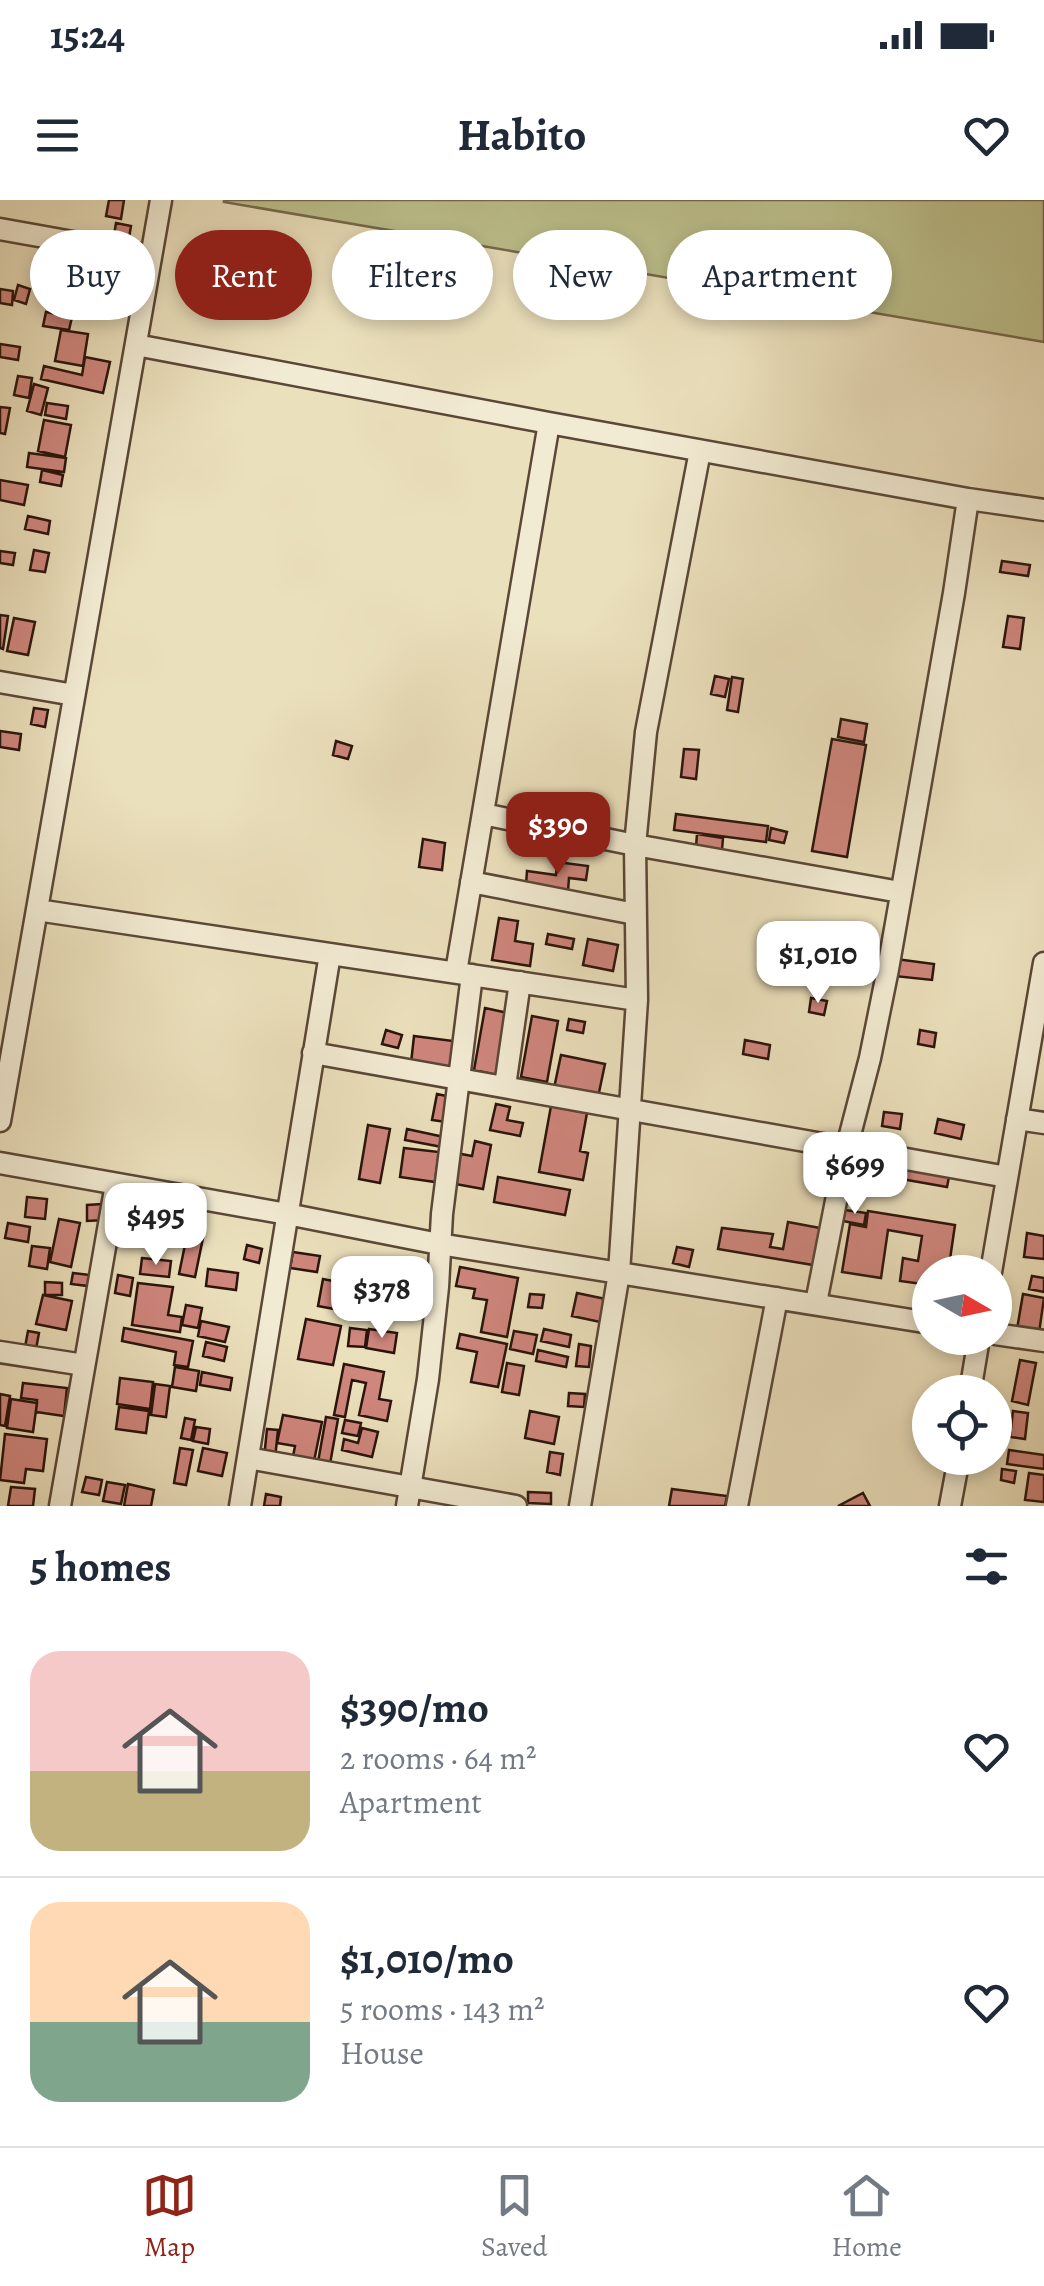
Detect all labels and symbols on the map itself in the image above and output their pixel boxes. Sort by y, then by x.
pin: $390 [499,792,617,877]
pin: $1,010 [737,921,899,1006]
pin: $699 [796,1132,914,1217]
pin: $495 [97,1183,215,1268]
north arrow [912,1255,1012,1355]
pin: $378 [323,1256,441,1341]

